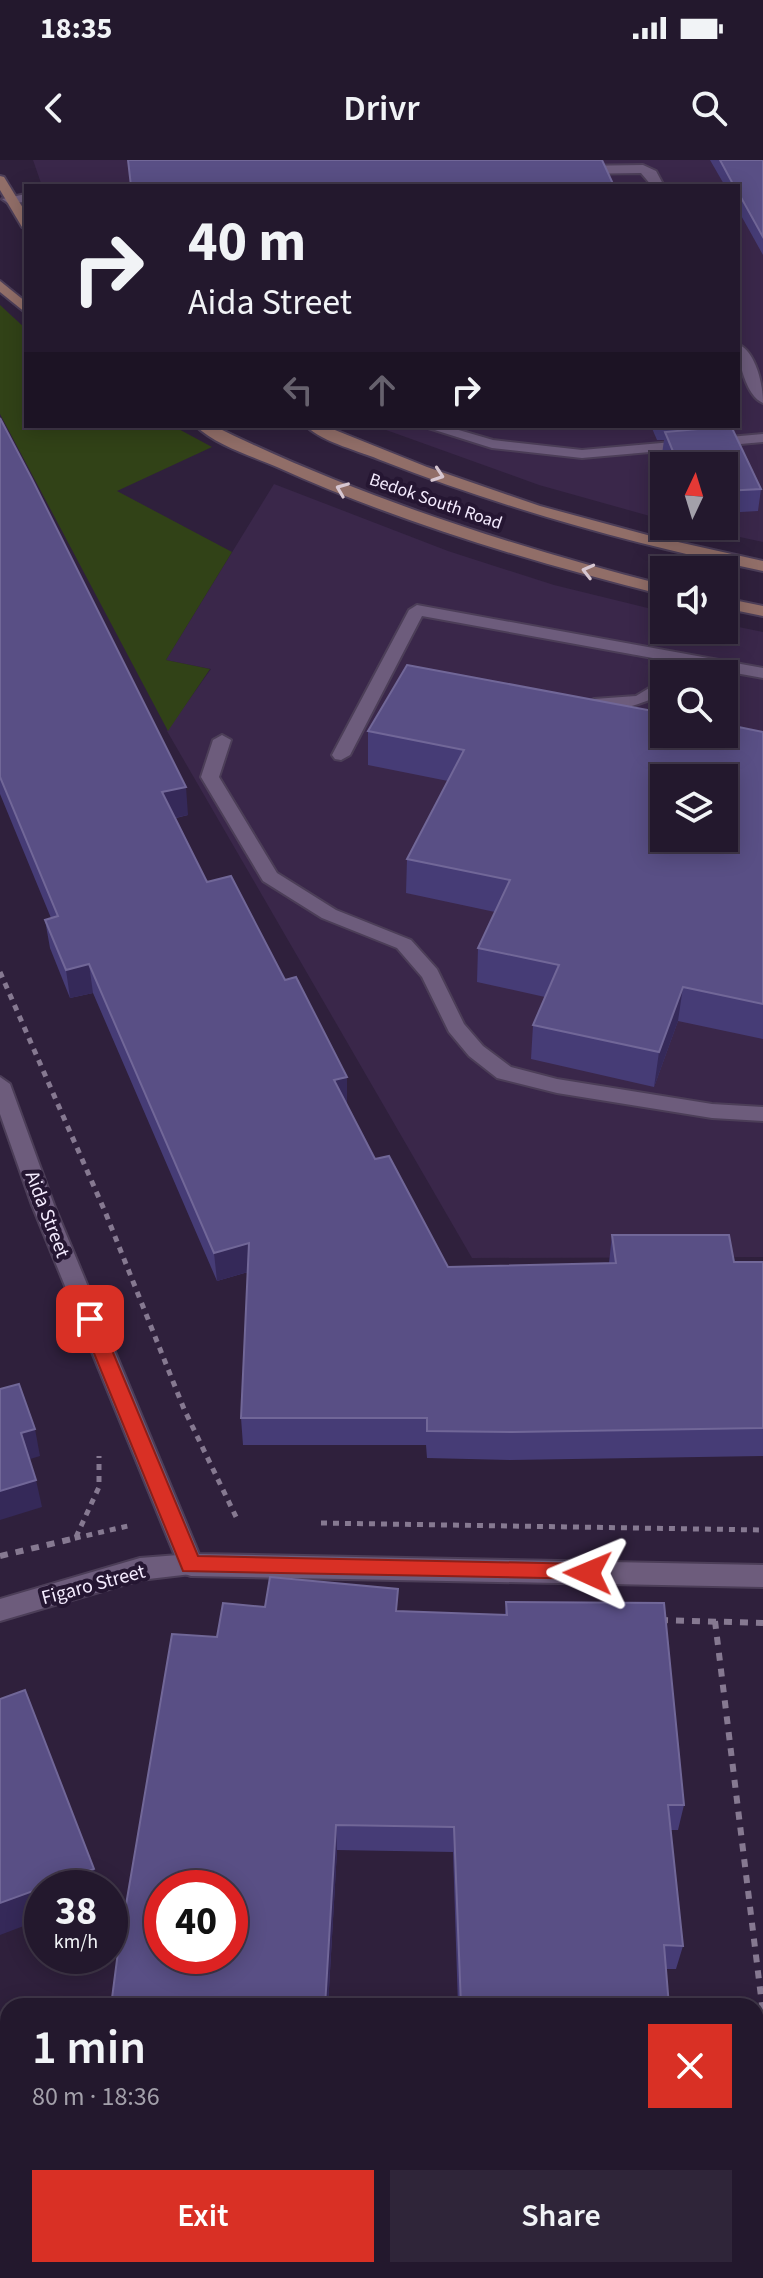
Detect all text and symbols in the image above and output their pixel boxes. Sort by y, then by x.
text: 18:35 [40,7,112,50]
text: Drivr [343,83,420,134]
icon: back [32,86,76,130]
icon: search [687,86,731,130]
text: 40 m [188,203,306,282]
icon: right [56,216,160,320]
text: Aida Street [188,277,352,328]
icon: left [276,368,320,412]
icon: ahead [360,368,404,412]
icon: right [444,368,488,412]
north arrow [650,452,738,540]
map controls [650,452,738,852]
one-way arrow [431,465,445,481]
street label: Bedok South Road [366,467,506,536]
one-way arrow [336,482,350,498]
button: sound [650,556,738,644]
one-way arrow [582,563,596,580]
button: search [650,660,738,748]
button: layers [650,764,738,852]
street label: Aida Street [18,1167,77,1262]
pin [56,1285,124,1353]
icon: arrive [68,1297,112,1341]
position arrow [546,1531,630,1615]
street label: Figaro Street [38,1558,148,1612]
speed limit sign: 40 [144,1870,248,1974]
text: 38 [55,1883,97,1940]
text: km/h [54,1928,98,1956]
text: 1 min [32,2014,146,2082]
button: close [648,2024,732,2108]
text: 80 m · 18:36 [32,2078,160,2115]
button: Exit [32,2170,374,2262]
button: Share [390,2170,732,2262]

